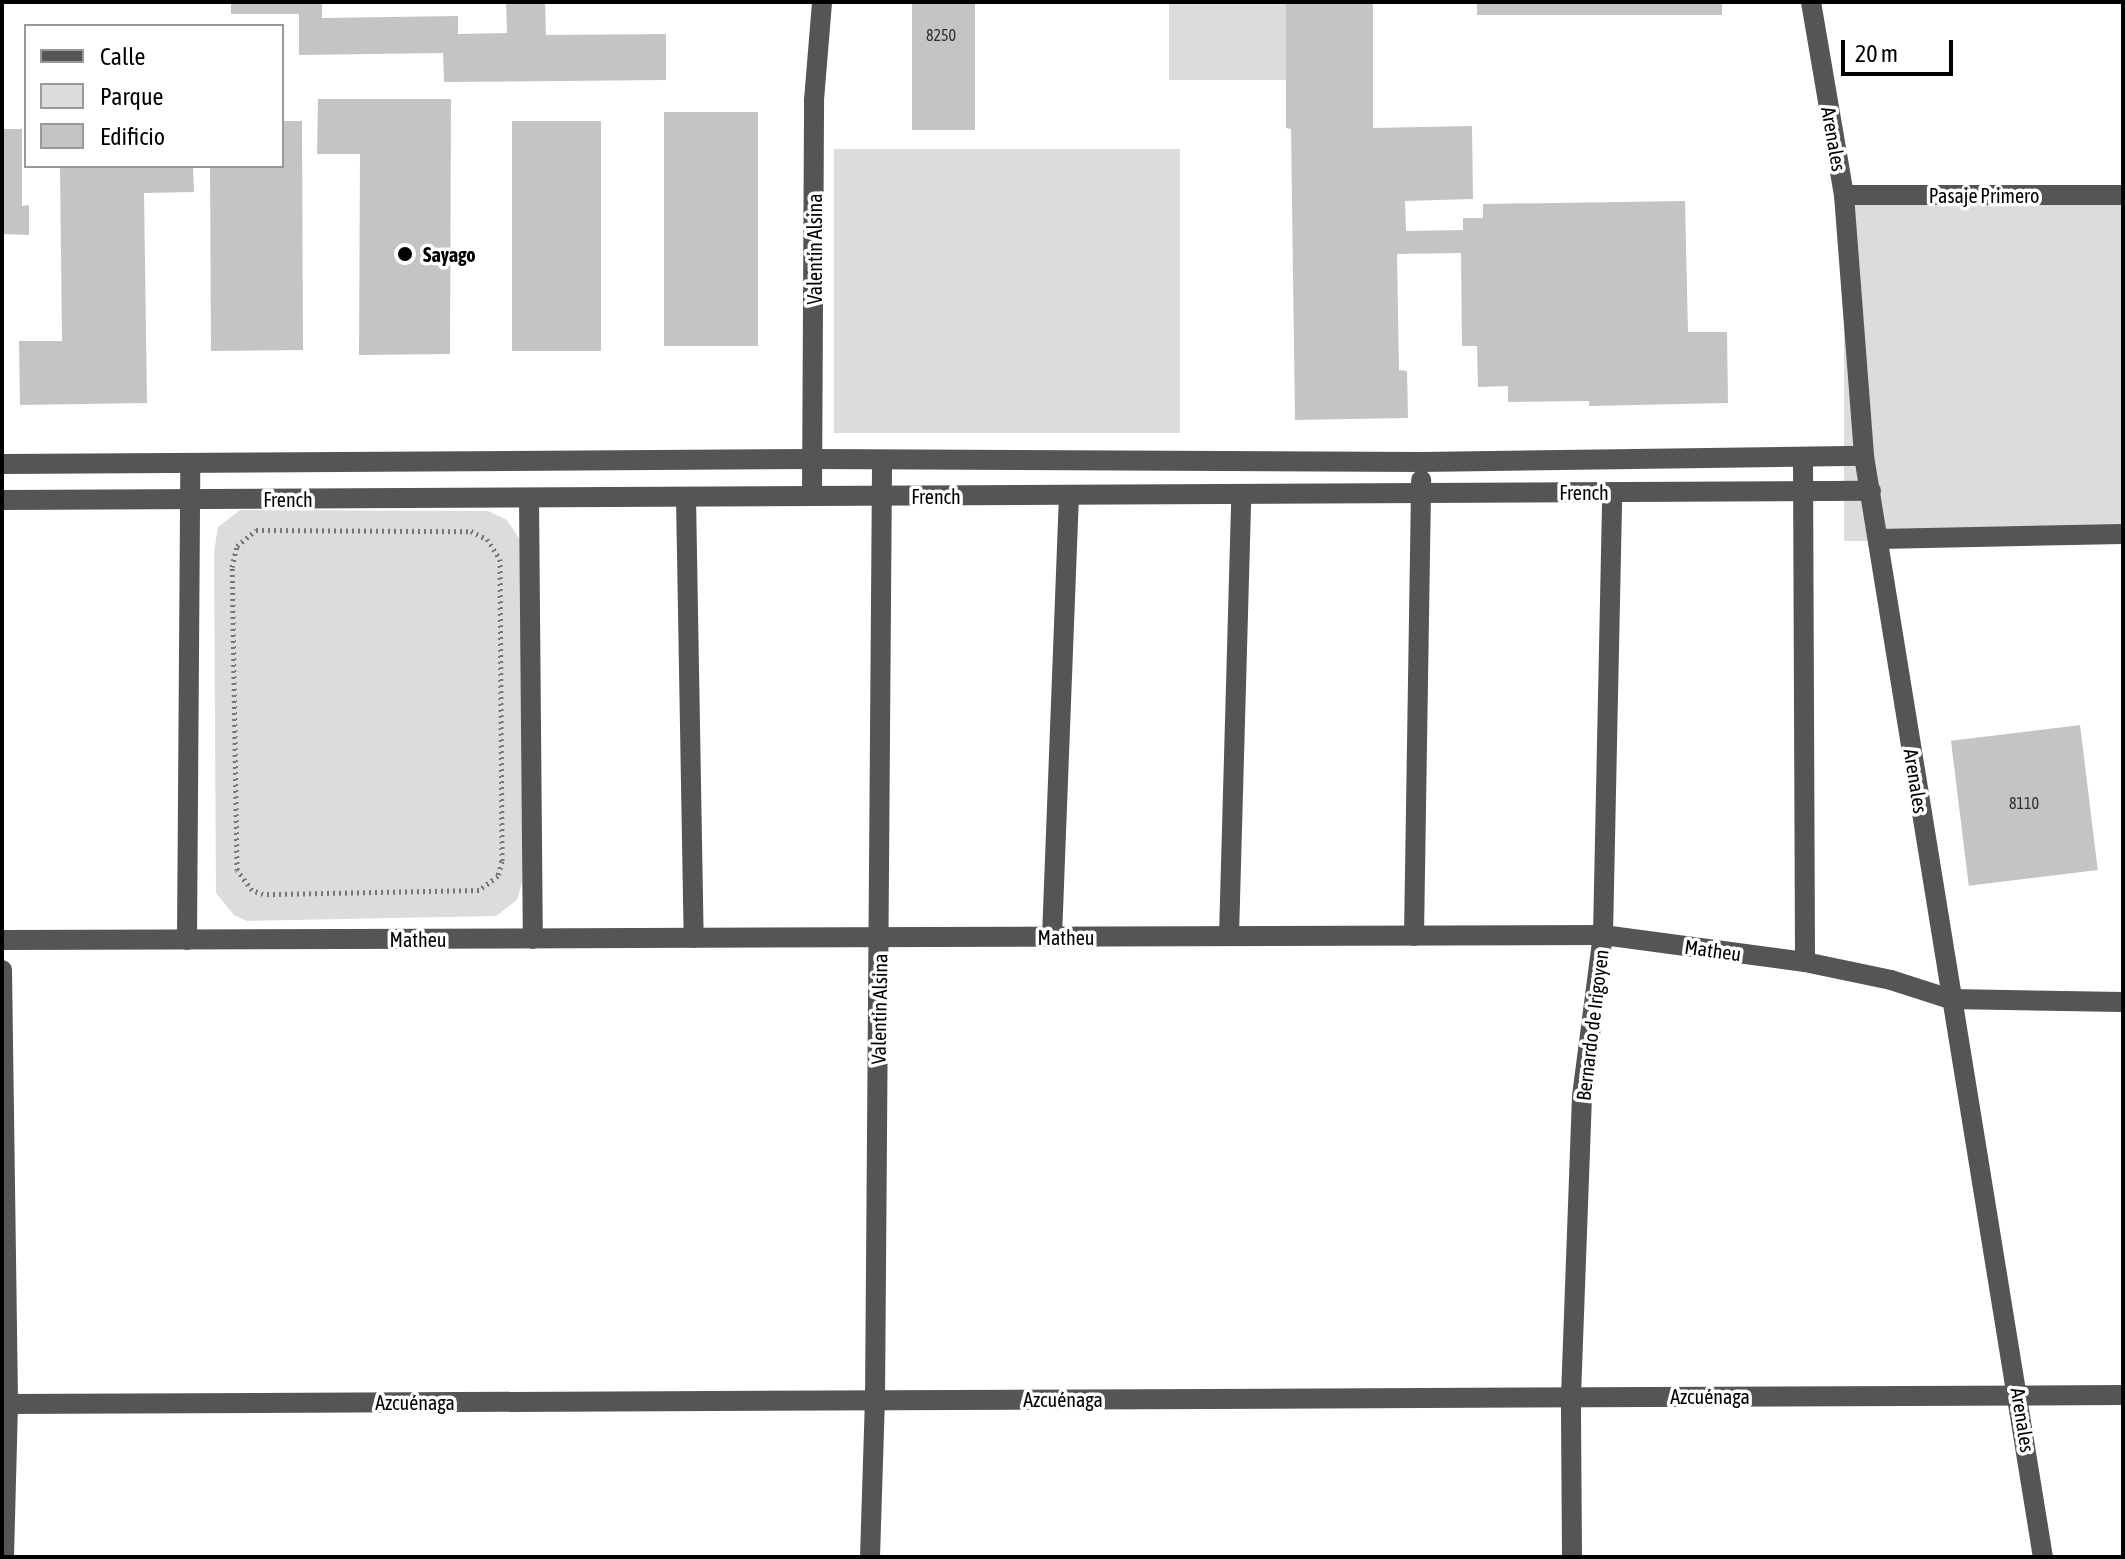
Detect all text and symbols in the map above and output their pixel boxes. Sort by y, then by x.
legend [24,24,284,168]
scale bar [1845,24,1957,74]
house number: 8250 [926,25,956,45]
text: 20 m [1855,40,1898,67]
text: Calle [100,43,145,70]
text: Parque [100,83,163,110]
street label: Arenales [1817,105,1851,173]
text: Edificio [100,123,165,150]
street label: Pasaje Primero [1929,183,2039,207]
street label: Valentín Alsina [802,194,826,304]
place label: Sayago [423,242,476,266]
marker: Sayago [394,243,416,265]
street label: French [1559,480,1609,504]
street label: French [911,484,961,508]
street label: French [263,487,313,511]
street label: Arenales [1899,747,1933,815]
house number: 8110 [2009,793,2039,813]
street label: Matheu [1038,925,1094,949]
street label: Matheu [390,927,446,951]
street label: Matheu [1683,934,1743,966]
street label: Bernardo de Irigoyen [1571,948,1613,1102]
street label: Valentín Alsina [866,953,892,1065]
street label: Azcuénaga [1670,1384,1750,1408]
street label: Arenales [2006,1386,2040,1454]
street label: Azcuénaga [1023,1387,1103,1411]
street label: Azcuénaga [375,1390,455,1414]

